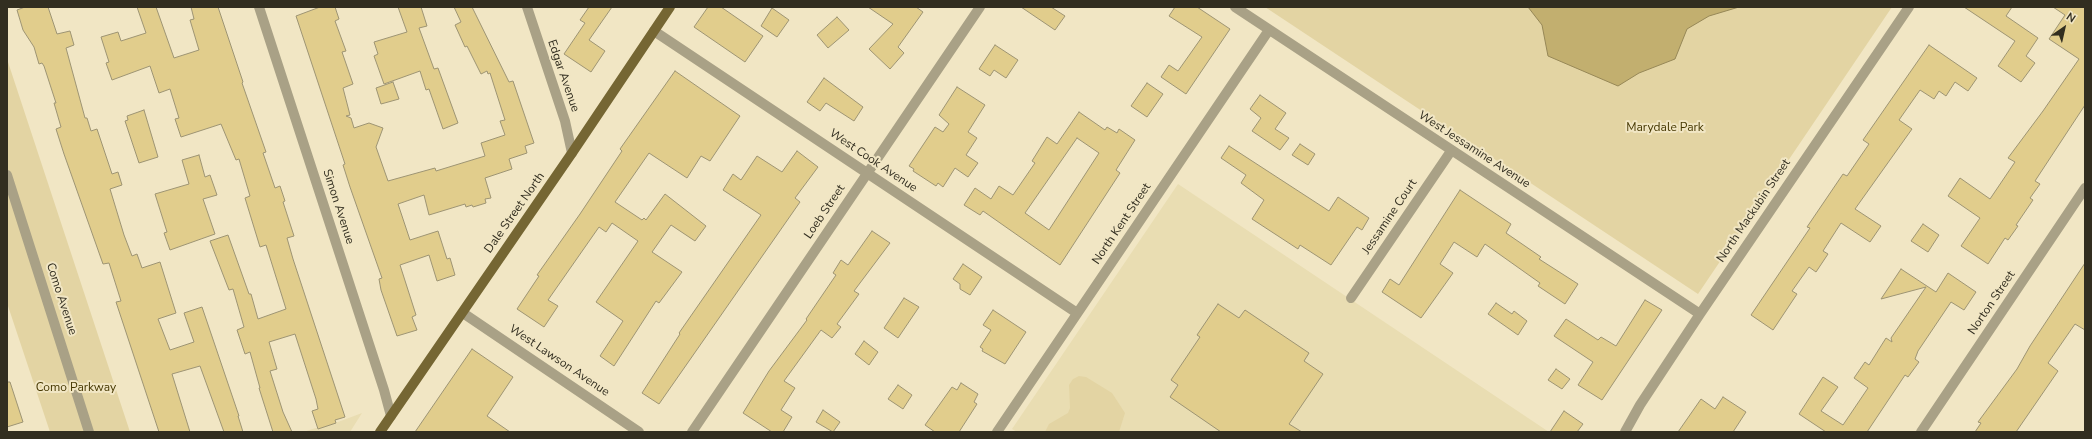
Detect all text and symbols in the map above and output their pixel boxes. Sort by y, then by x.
north arrow [2044,8,2084,48]
text: N [2063,9,2079,26]
street label: Edgar Avenue [544,38,582,114]
street label: West Jessamine Avenue [1415,108,1533,192]
park label: Marydale Park [1626,121,1704,135]
street label: West Cook Avenue [826,126,920,196]
street label: North Mackubin Street [1714,157,1794,265]
street label: Simon Avenue [319,168,357,246]
street label: Dale Street North [482,170,548,256]
street label: Jessamine Court [1360,177,1420,257]
street label: North Kent Street [1090,181,1154,267]
street label: Loeb Street [802,182,848,242]
street label: Como Avenue [43,261,79,337]
street label: Norton Street [1965,268,2019,338]
street label: West Lawson Avenue [506,322,612,400]
park label: Como Parkway [36,381,116,395]

